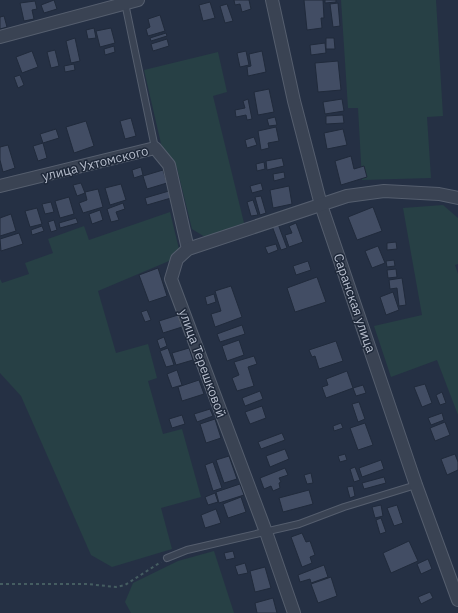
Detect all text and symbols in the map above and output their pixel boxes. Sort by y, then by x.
street label: улица Ухтомского [40,142,150,185]
street label: Саранская улица [330,251,379,355]
street label: улица Терешковой [175,307,230,420]

